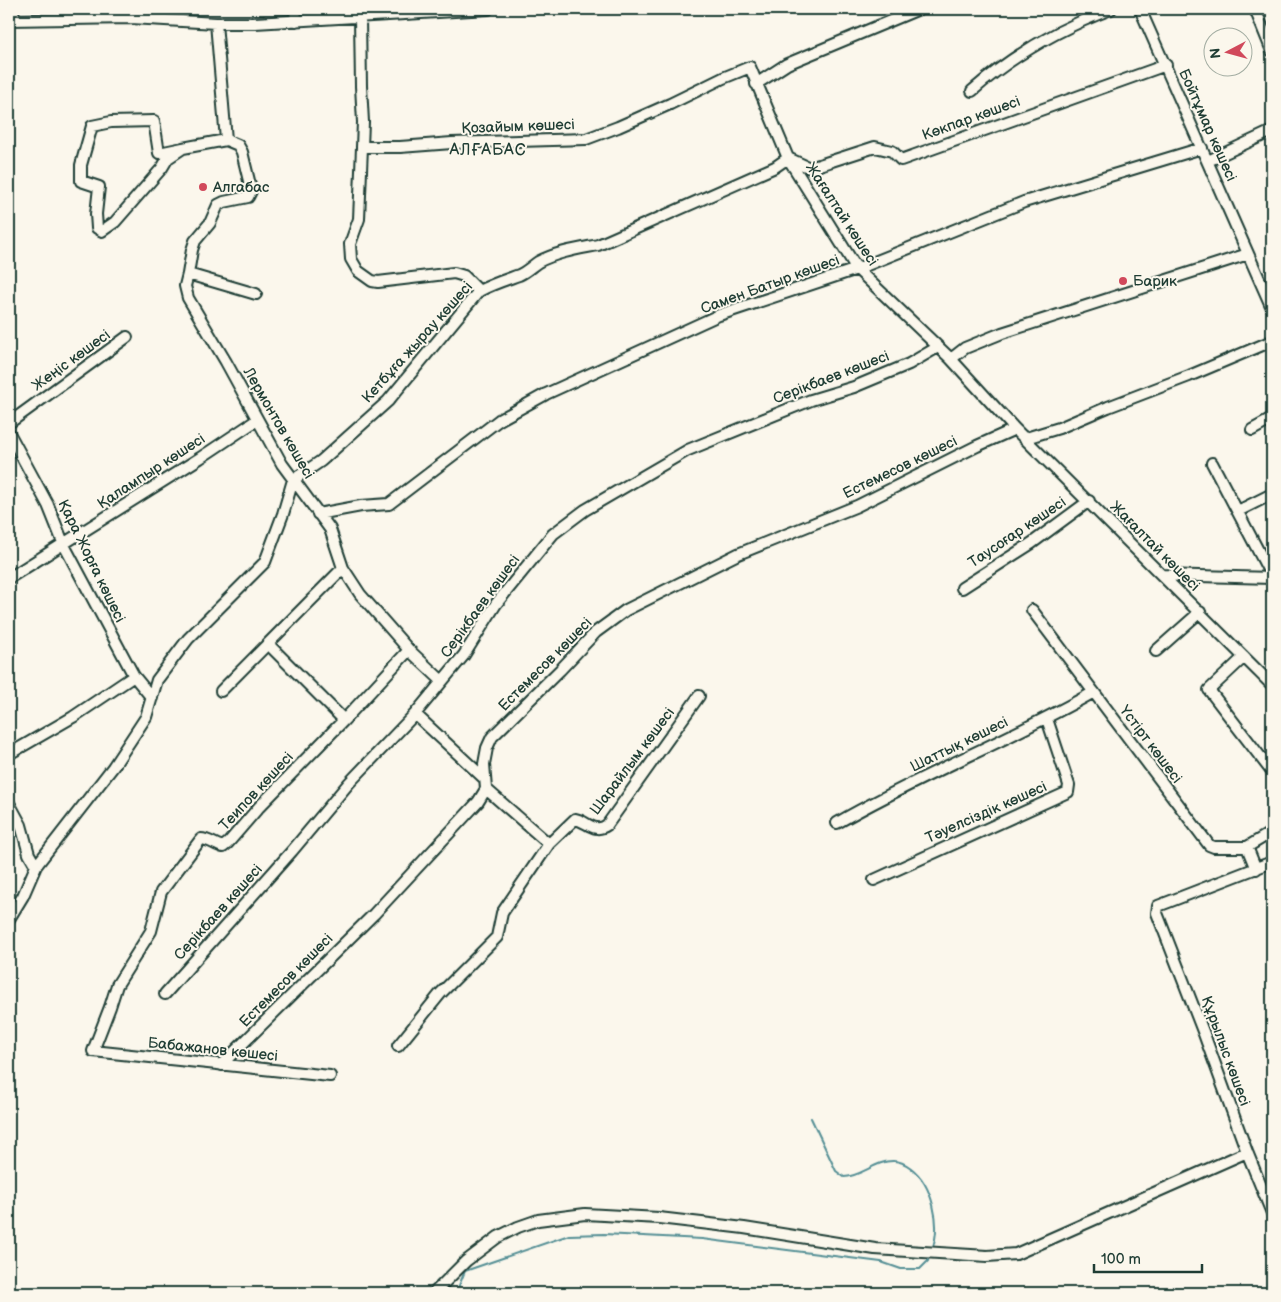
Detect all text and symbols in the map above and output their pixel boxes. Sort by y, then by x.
north arrow [1204,28,1254,78]
text: N [1207,47,1225,59]
street label: Бойтұмар көшесі [1174,66,1241,184]
street label: Көкпар көшесі [919,92,1023,145]
street label: Қозайым көшесі [461,115,575,138]
district label: АЛҒАБАС [448,141,527,160]
street label: Жағалтай көшесі [801,159,882,270]
place label: Алгабас [212,178,270,197]
marker: Алгабас [197,181,209,193]
street label: Самен Батыр көшесі [698,251,842,318]
place label: Барик [1133,272,1177,291]
marker: Барик [1117,275,1129,287]
street label: Кетбұға жырау көшесі [358,278,477,407]
street label: Жеңіс көшесі [28,326,114,395]
street label: Серікбаев көшесі [770,347,892,408]
street label: Лермонтов көшесі [238,363,318,483]
street label: Қалампыр көшесі [94,430,209,513]
street label: Естемесов көшесі [840,432,960,503]
street label: Тауcоғар көшесі [965,493,1070,572]
street label: Қара Жорға көшесі [54,497,130,626]
street label: Жағалтай көшесі [1106,497,1204,595]
street label: Серікбаев көшесі [437,551,524,662]
street label: Естемесов көшесі [495,614,596,715]
street label: Үстірт көшесі [1115,701,1186,787]
street label: Шарайлым көшесі [586,704,679,819]
street label: Шаттық көшесі [907,713,1011,776]
street label: Теипов көшесі [215,748,298,835]
street label: Тәуелсіздік көшесі [922,777,1050,848]
street label: Серікбаев көшесі [170,860,267,964]
street label: Естемесов көшесі [236,930,337,1031]
street label: Құрылыс көшесі [1197,994,1254,1109]
street label: Бабажанов көшесі [147,1033,279,1066]
scale bar [1094,1242,1201,1274]
text: 100 m [1101,1250,1141,1269]

